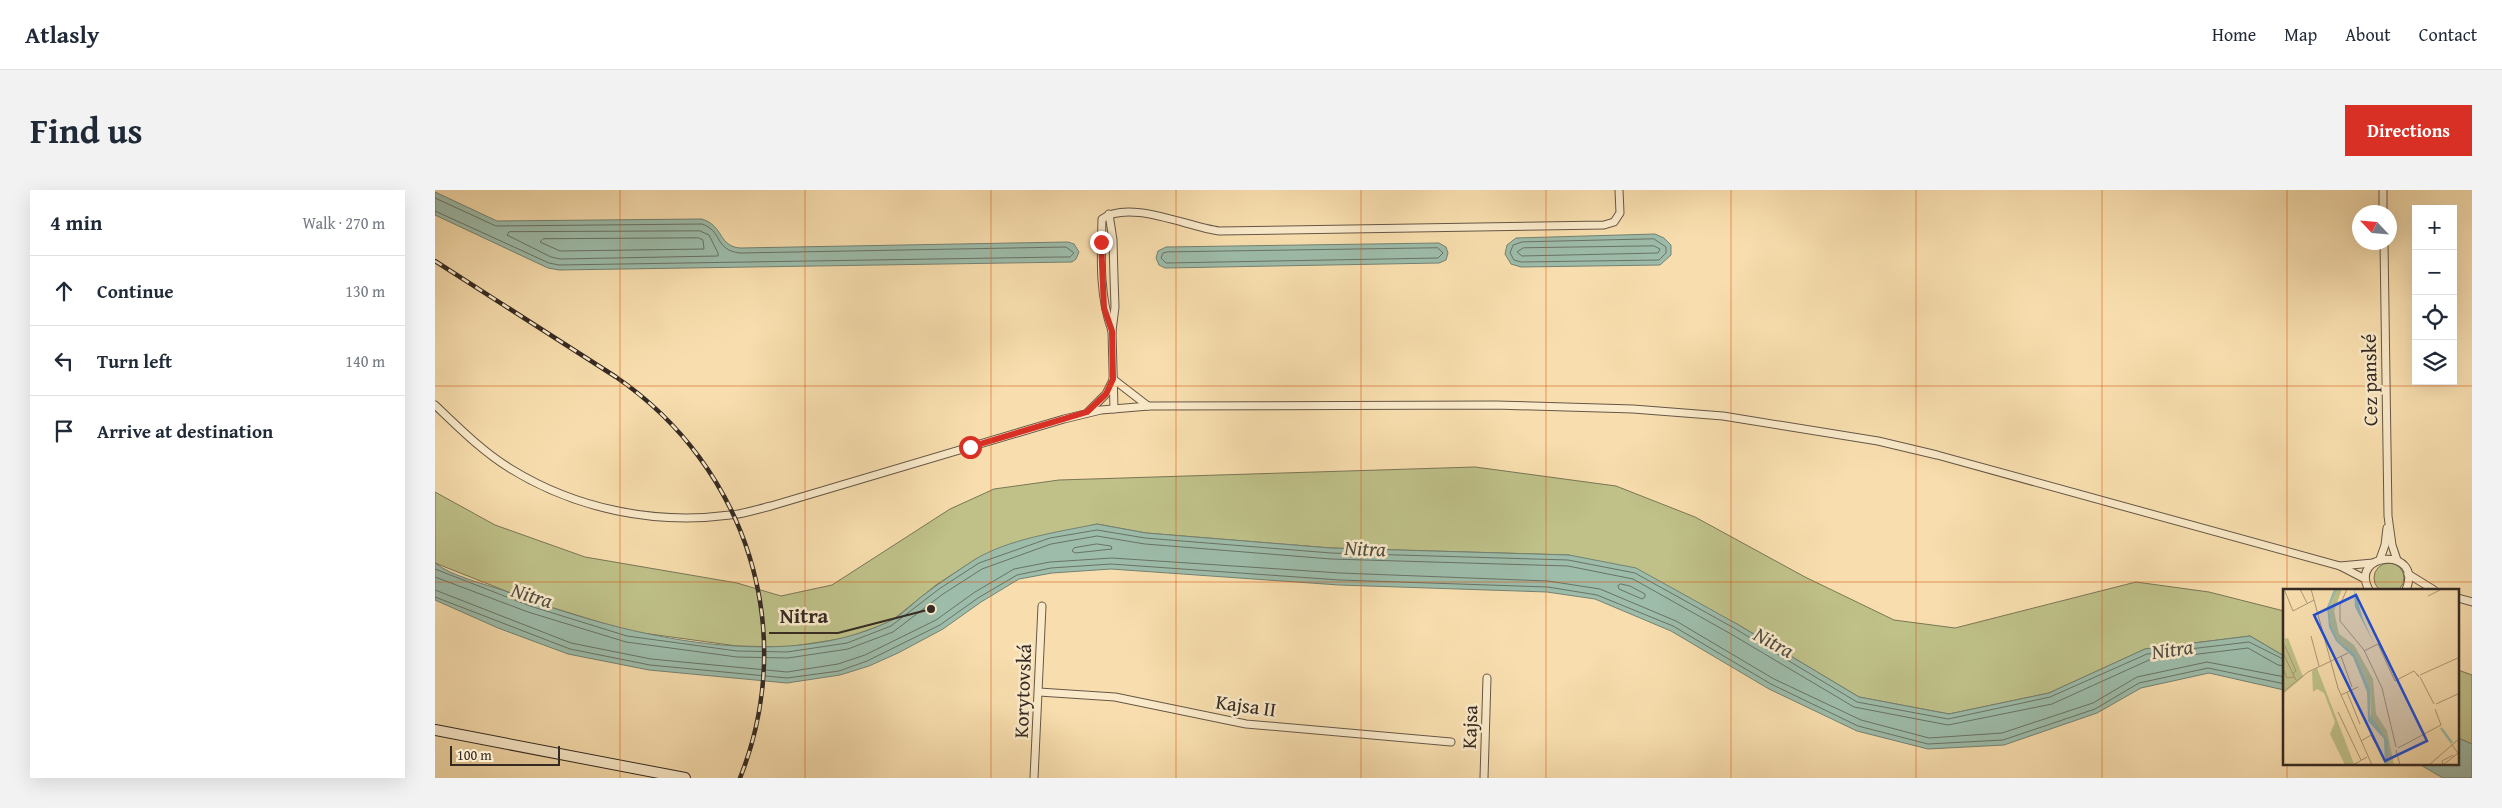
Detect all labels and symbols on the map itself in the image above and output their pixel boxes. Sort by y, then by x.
north arrow [2352,205,2397,250]
route end [1090,231,1113,254]
street label: Cez panské [2354,334,2384,426]
route start [959,436,982,459]
water label: Nitra [1343,532,1387,564]
water label: Nitra [507,574,557,616]
inset map [2283,589,2459,766]
callout: Nitra [769,597,838,633]
text: Nitra [780,600,829,631]
water label: Nitra [1747,618,1800,666]
water label: Nitra [2148,631,2195,667]
street label: Korytovská [1006,643,1038,739]
street label: Kajsa II [1214,686,1278,724]
street label: Kajsa [1454,704,1484,750]
scale bar [450,743,560,766]

